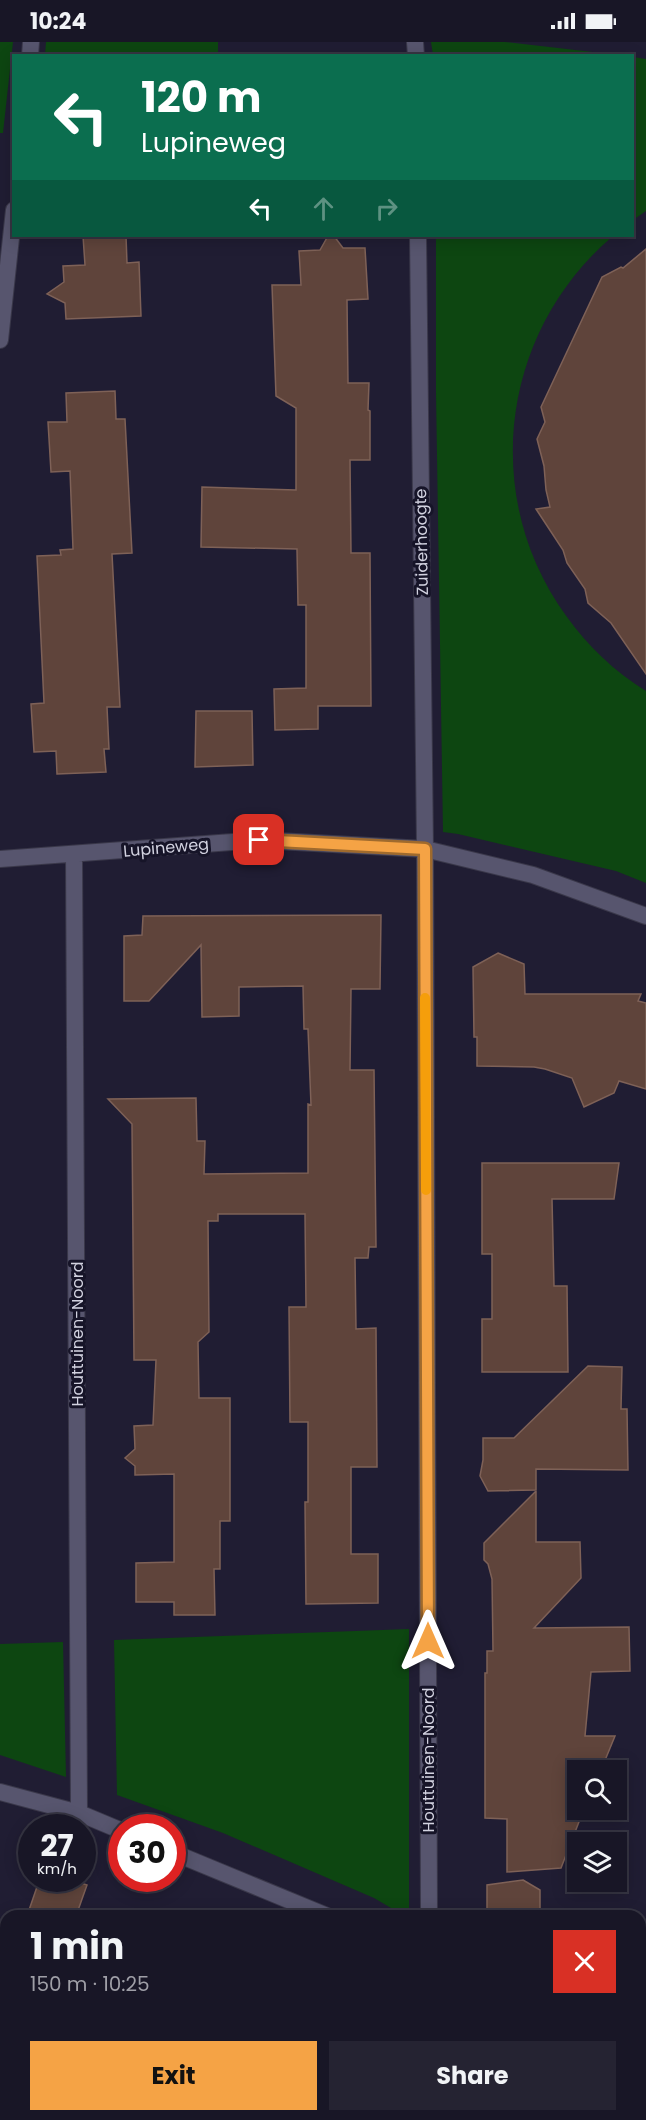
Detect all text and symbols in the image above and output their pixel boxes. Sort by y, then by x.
text: 10:24 [30,6,86,37]
text: 120 m [141,68,262,127]
icon: left [42,78,120,156]
text: Lupineweg [141,124,286,161]
icon: left [244,192,277,225]
icon: ahead [307,192,340,225]
icon: right [370,192,403,225]
street label: Zuiderhoogte [409,488,434,596]
pin [233,814,284,865]
icon: arrive [242,823,275,856]
street label: Lupineweg [122,832,210,863]
street label: Houttuinen-Noord [66,1261,89,1407]
position arrow [396,1609,460,1673]
street label: Houttuinen-Noord [417,1687,440,1833]
map controls [567,1760,627,1892]
button: search [567,1760,627,1820]
speed limit sign: 30 [108,1814,186,1892]
text: 27 [40,1824,74,1867]
button: layers [567,1832,627,1892]
text: km/h [37,1858,77,1879]
text: 1 min [30,1921,124,1972]
button: close [553,1930,616,1993]
text: 150 m · 10:25 [30,1970,150,1998]
button: Exit [30,2041,317,2110]
button: Share [329,2041,616,2110]

